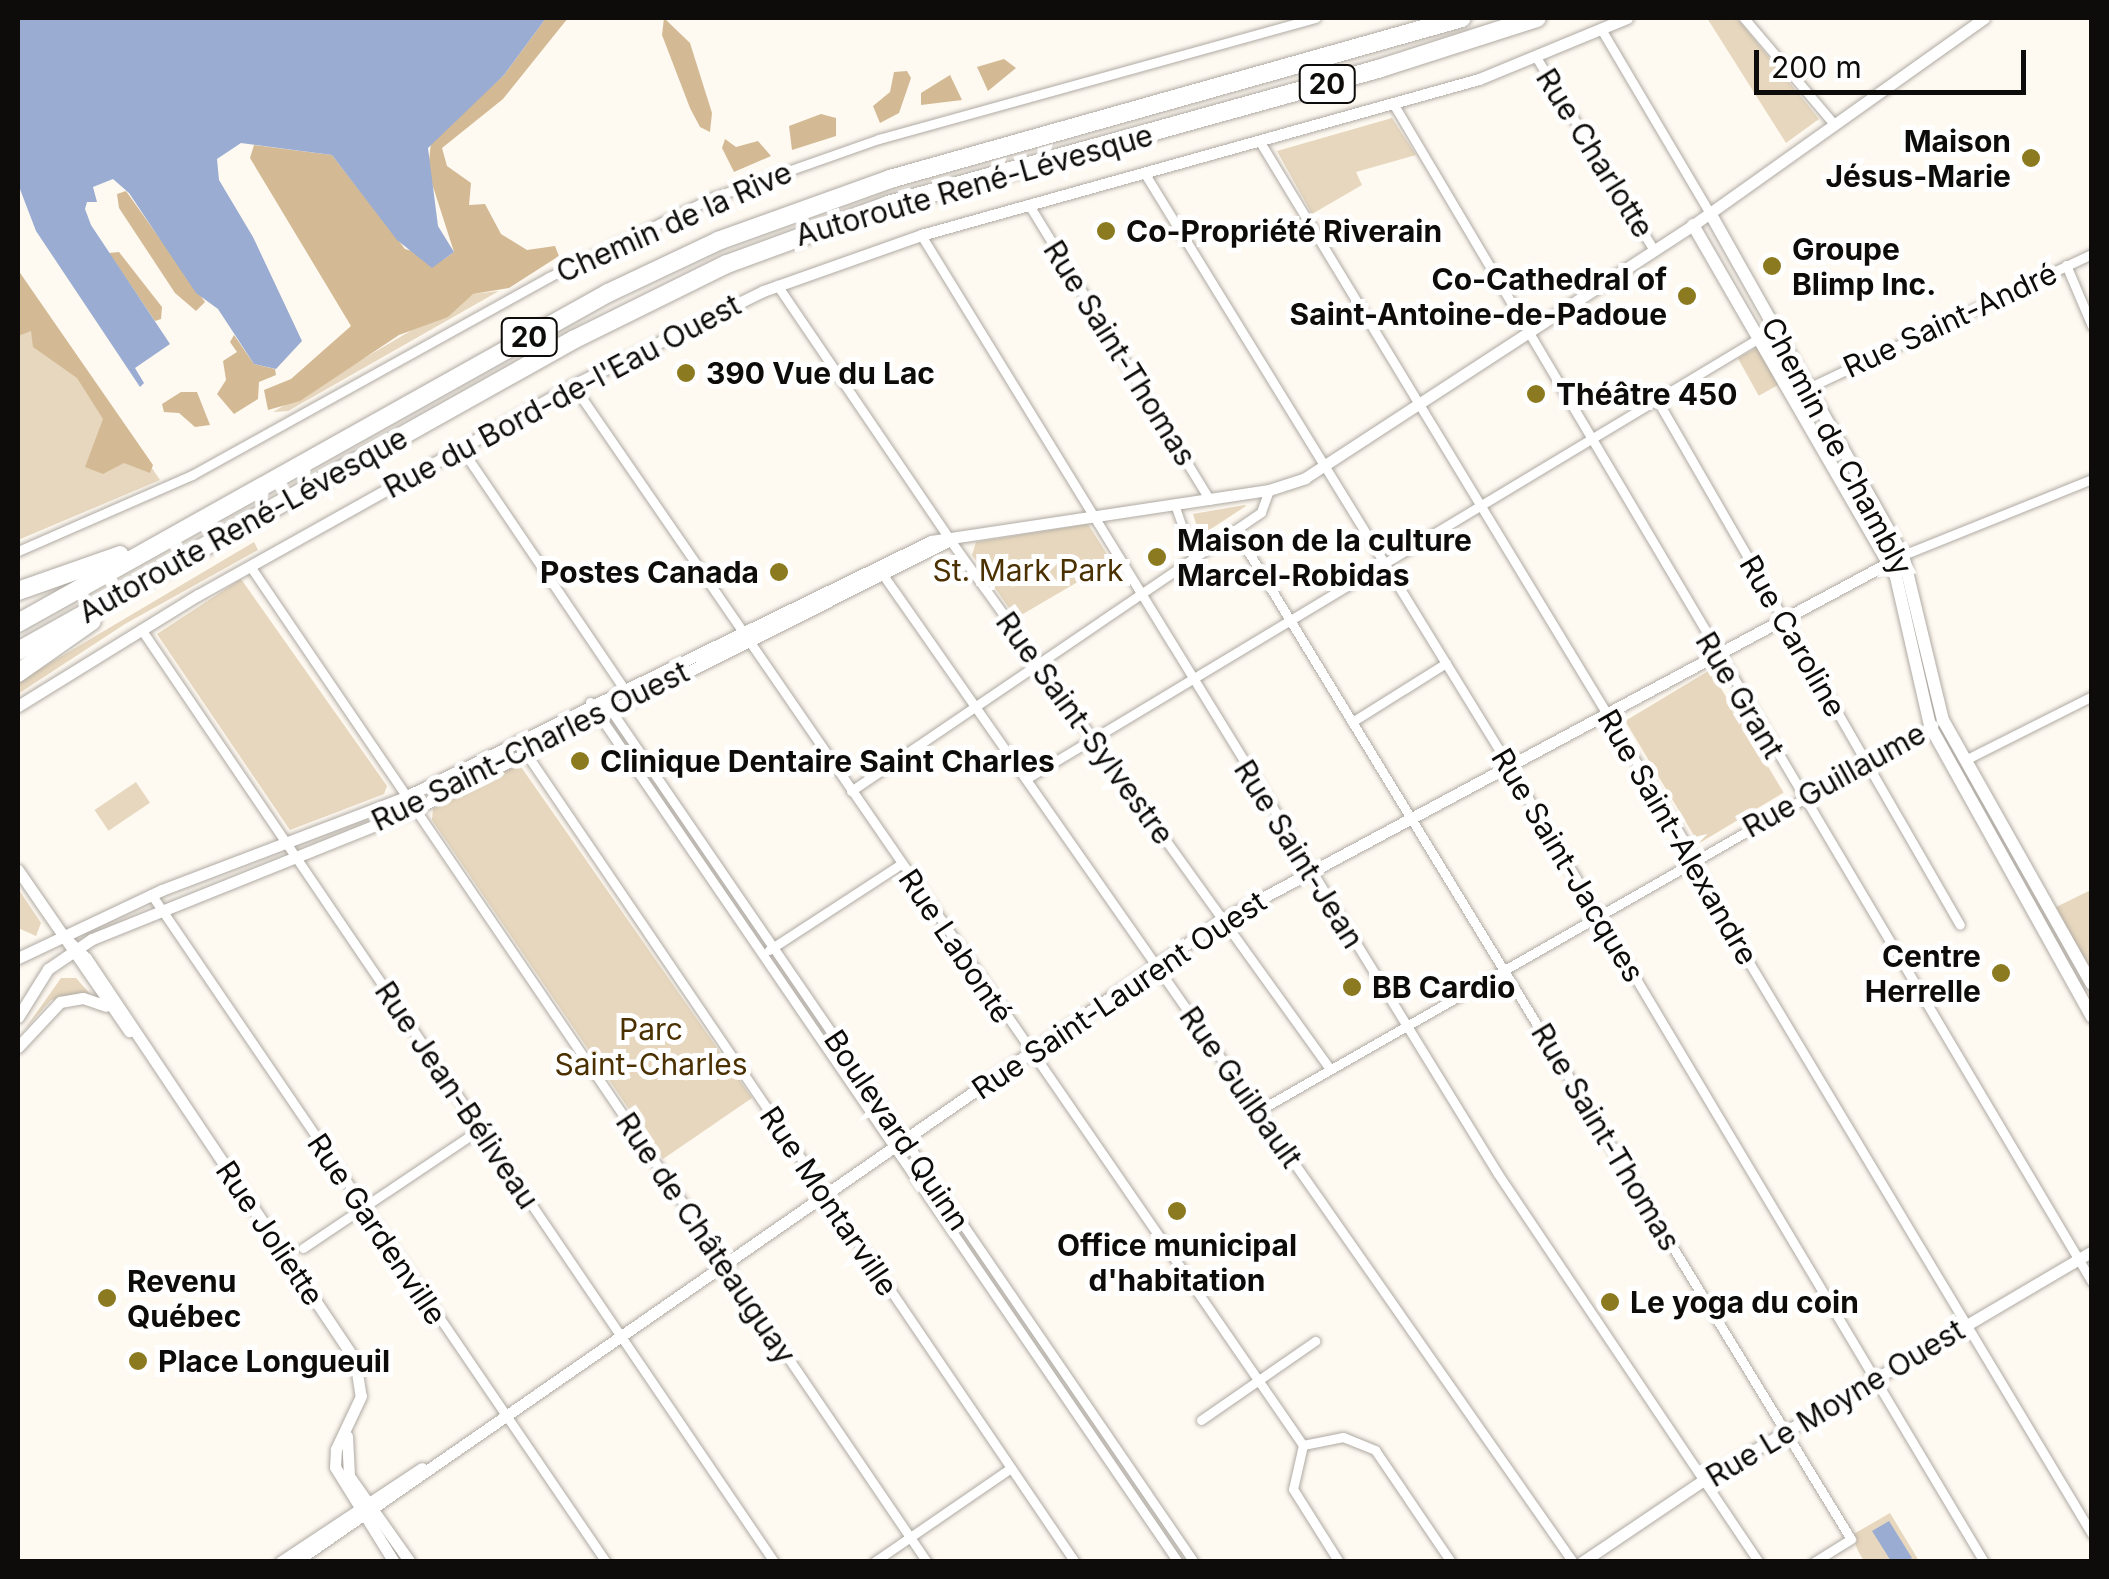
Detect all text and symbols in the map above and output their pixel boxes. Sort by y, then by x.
scale bar [1759,30,2032,92]
text: 200 m [1771,49,1862,85]
road number: 20 [1297,61,1357,107]
street label: Rue Charlotte [1529,62,1661,244]
street label: Autoroute René-Lévesque [791,117,1157,253]
place label: Maison Jésus-Marie [1825,123,2011,194]
marker: Maison Jésus-Marie [2020,147,2042,169]
street label: Chemin de la Rive [551,154,797,290]
place label: Co-Propriété Riverain [1126,213,1442,249]
marker: Co-Propriété Riverain [1095,220,1117,242]
place label: Groupe Blimp Inc. [1792,231,1936,302]
street label: Rue Saint-Thomas [1036,234,1204,472]
marker: Groupe Blimp Inc. [1761,255,1783,277]
street label: Rue Saint-André [1838,255,2062,385]
place label: Co-Cathedral of Saint-Antoine-de-Padoue [1290,261,1667,332]
marker: Co-Cathedral of Saint-Antoine-de-Padoue [1676,285,1698,307]
street label: Rue du Bord-de-l'Eau Ouest [377,286,747,506]
street label: Chemin de Chambly [1754,311,1920,581]
road number: 20 [499,314,559,360]
place label: 390 Vue du Lac [706,355,935,391]
marker: 390 Vue du Lac [675,362,697,384]
place label: Théâtre 450 [1556,376,1737,412]
marker: Théâtre 450 [1525,383,1547,405]
street label: Autoroute René-Lévesque [72,419,414,631]
place label: Maison de la culture Marcel-Robidas [1177,522,1472,592]
marker: Maison de la culture Marcel-Robidas [1146,546,1168,568]
street label: Rue Caroline [1732,549,1854,723]
park label: St. Mark Park [933,552,1123,588]
place label: Postes Canada [540,554,759,590]
marker: Postes Canada [768,561,790,583]
street label: Rue Saint-Sylvestre [989,605,1181,851]
street label: Rue Grant [1688,625,1792,765]
street label: Rue Saint-Charles Ouest [366,654,694,838]
street label: Rue Saint-Alexandre [1590,703,1766,971]
street label: Rue Guillaume [1736,715,1932,845]
street label: Rue Saint-Jacques [1484,742,1652,988]
place label: Clinique Dentaire Saint Charles [600,743,1055,779]
marker: Clinique Dentaire Saint Charles [569,750,591,772]
street label: Rue Saint-Jean [1227,753,1371,955]
street label: Rue Labonté [891,862,1021,1030]
street label: Rue Saint-Laurent Ouest [965,883,1273,1107]
place label: Centre Herrelle [1865,938,1981,1008]
marker: Centre Herrelle [1990,962,2012,984]
place label: BB Cardio [1372,969,1515,1005]
street label: Rue Jean-Béliveau [368,974,546,1216]
marker: BB Cardio [1341,976,1363,998]
street label: Rue Guilbault [1172,1000,1310,1174]
park label: Parc Saint-Charles [555,1011,747,1082]
street label: Rue Saint-Thomas [1524,1017,1688,1257]
street label: Boulevard Quinn [817,1023,977,1237]
street label: Rue Montarville [752,1100,906,1302]
street label: Rue de Châteauguay [609,1106,803,1370]
street label: Rue Gardenville [300,1127,454,1331]
street label: Rue Joliette [209,1154,331,1312]
marker: Office municipal d'habitation [1166,1200,1188,1222]
place label: Office municipal d'habitation [1057,1227,1297,1298]
place label: Revenu Québec [127,1263,241,1334]
place label: Le yoga du coin [1630,1284,1859,1320]
marker: Revenu Québec [96,1287,118,1309]
marker: Le yoga du coin [1599,1291,1621,1313]
street label: Rue Le Moyne Ouest [1699,1312,1971,1494]
place label: Place Longueuil [158,1343,390,1379]
marker: Place Longueuil [127,1350,149,1372]

